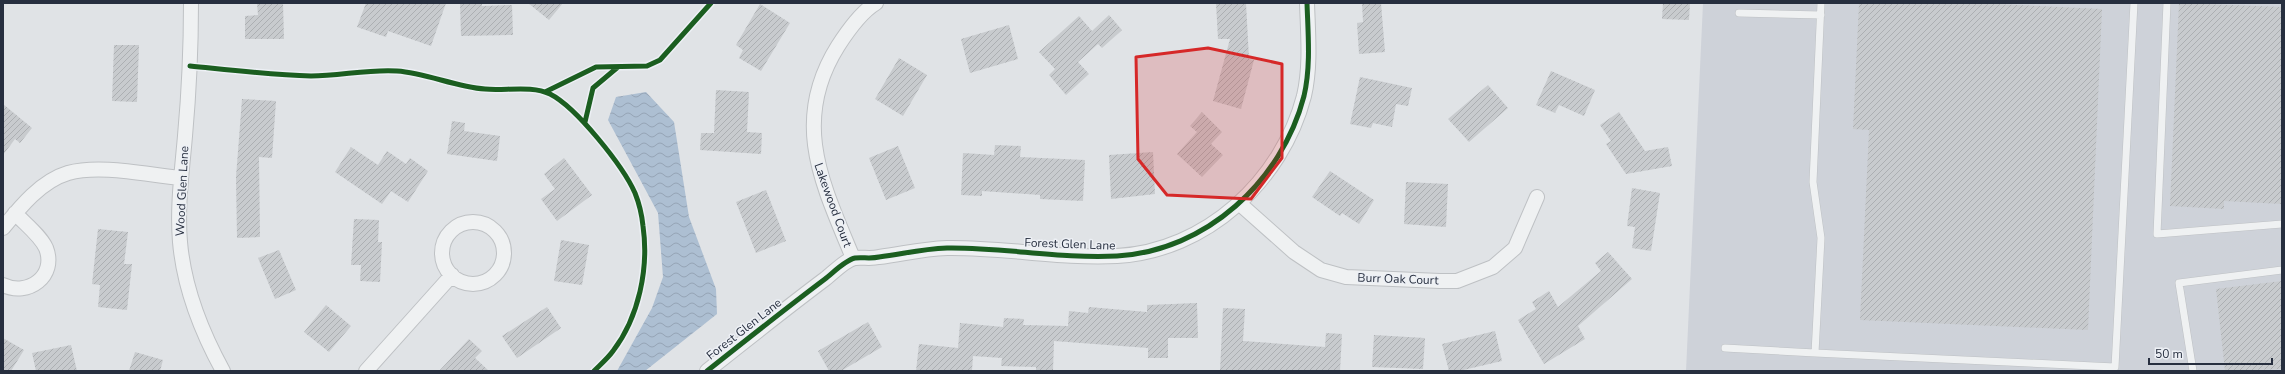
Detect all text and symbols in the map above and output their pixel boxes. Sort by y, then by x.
street label: Wood Glen Lane [172,145,192,237]
street label: Lakewood Court [810,161,856,250]
street label: Forest Glen Lane [1024,234,1116,254]
street label: Burr Oak Court [1357,270,1440,288]
street label: Forest Glen Lane [703,295,785,363]
scale bar [2149,340,2272,366]
text: 50 m [2155,346,2183,362]

